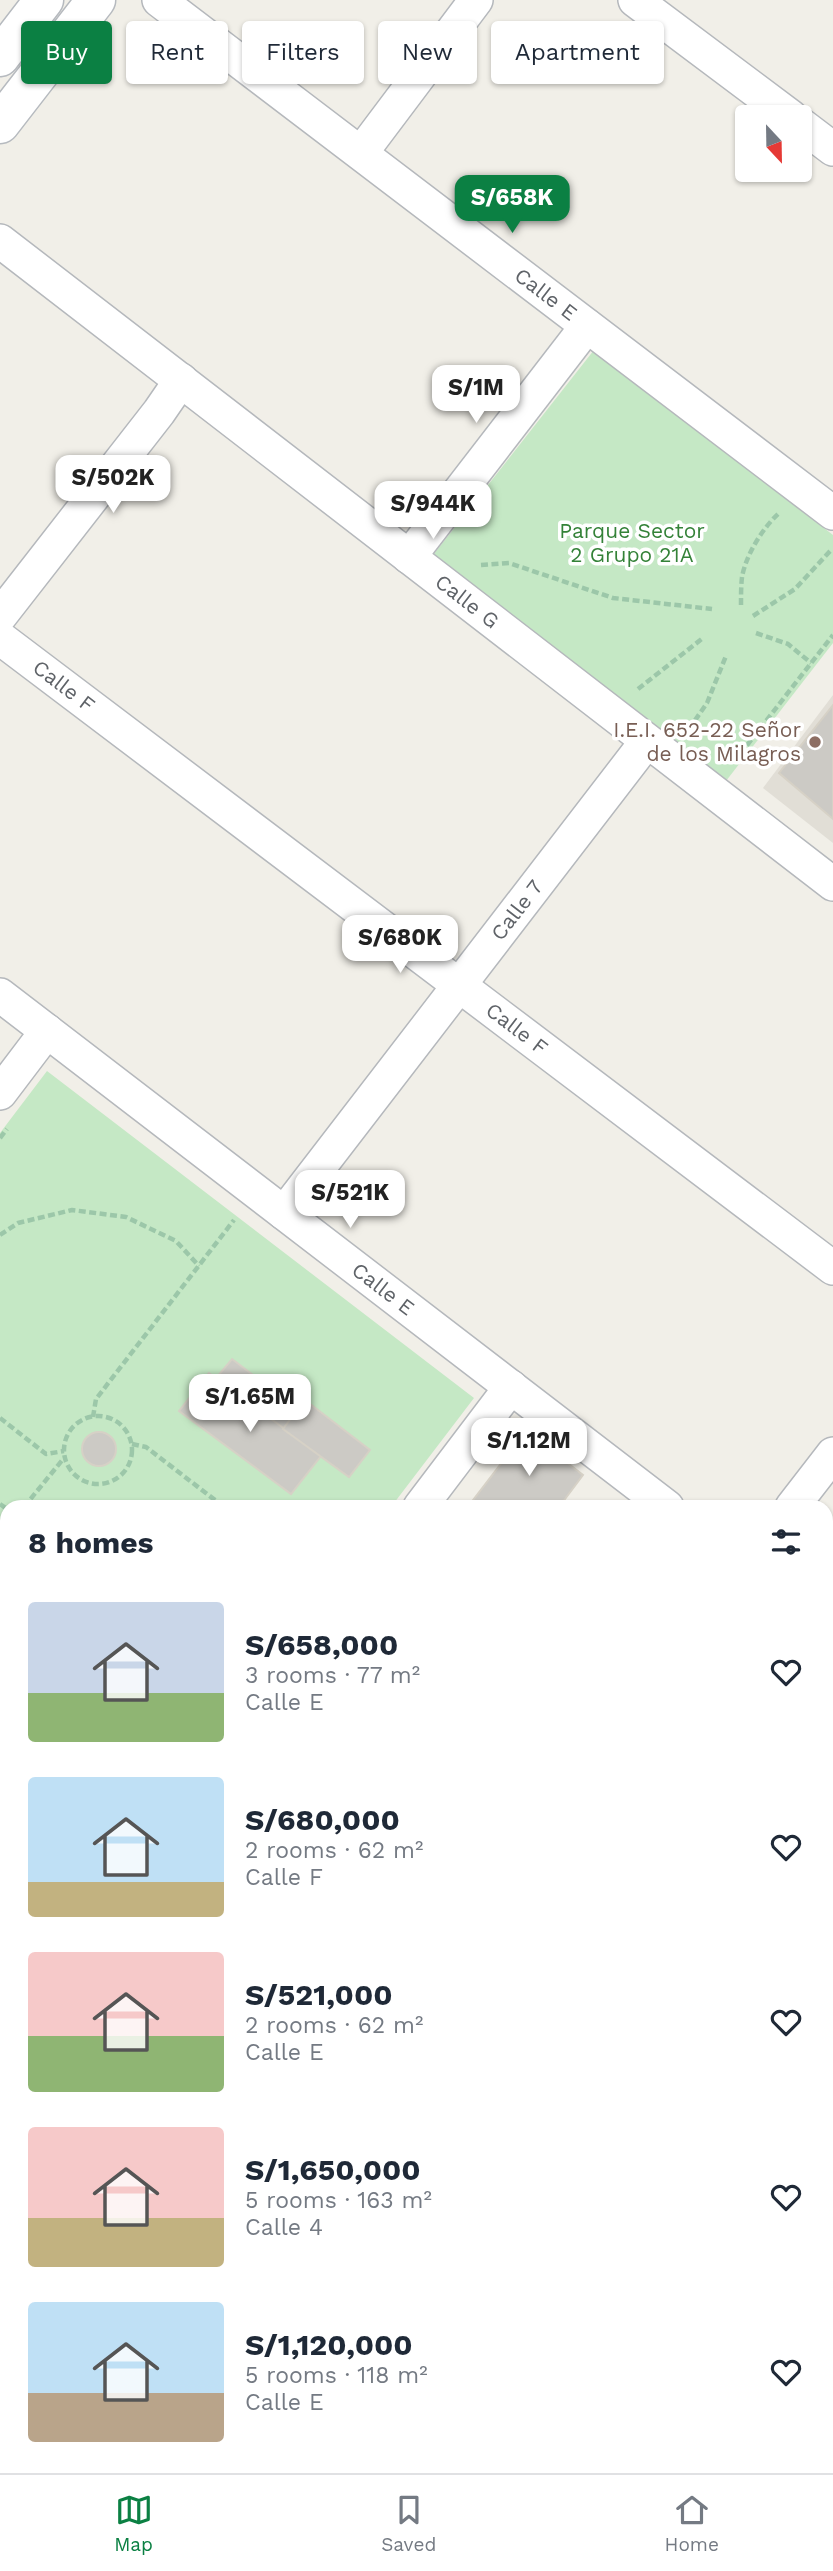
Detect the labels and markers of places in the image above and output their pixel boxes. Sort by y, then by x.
pin: S/658K [455,176,569,235]
pin: S/1M [435,366,517,425]
pin: S/502K [56,456,170,515]
pin: S/944K [376,482,490,541]
place label: I.E.I. 652-22 Señor de los Milagros [613,717,801,766]
marker: I.E.I. 652-22 Señor de los Milagros [807,734,823,750]
pin: S/680K [343,916,457,975]
pin: S/521K [293,1170,407,1230]
pin: S/1.65M [185,1374,315,1434]
pin: S/1.12M [464,1418,594,1478]

